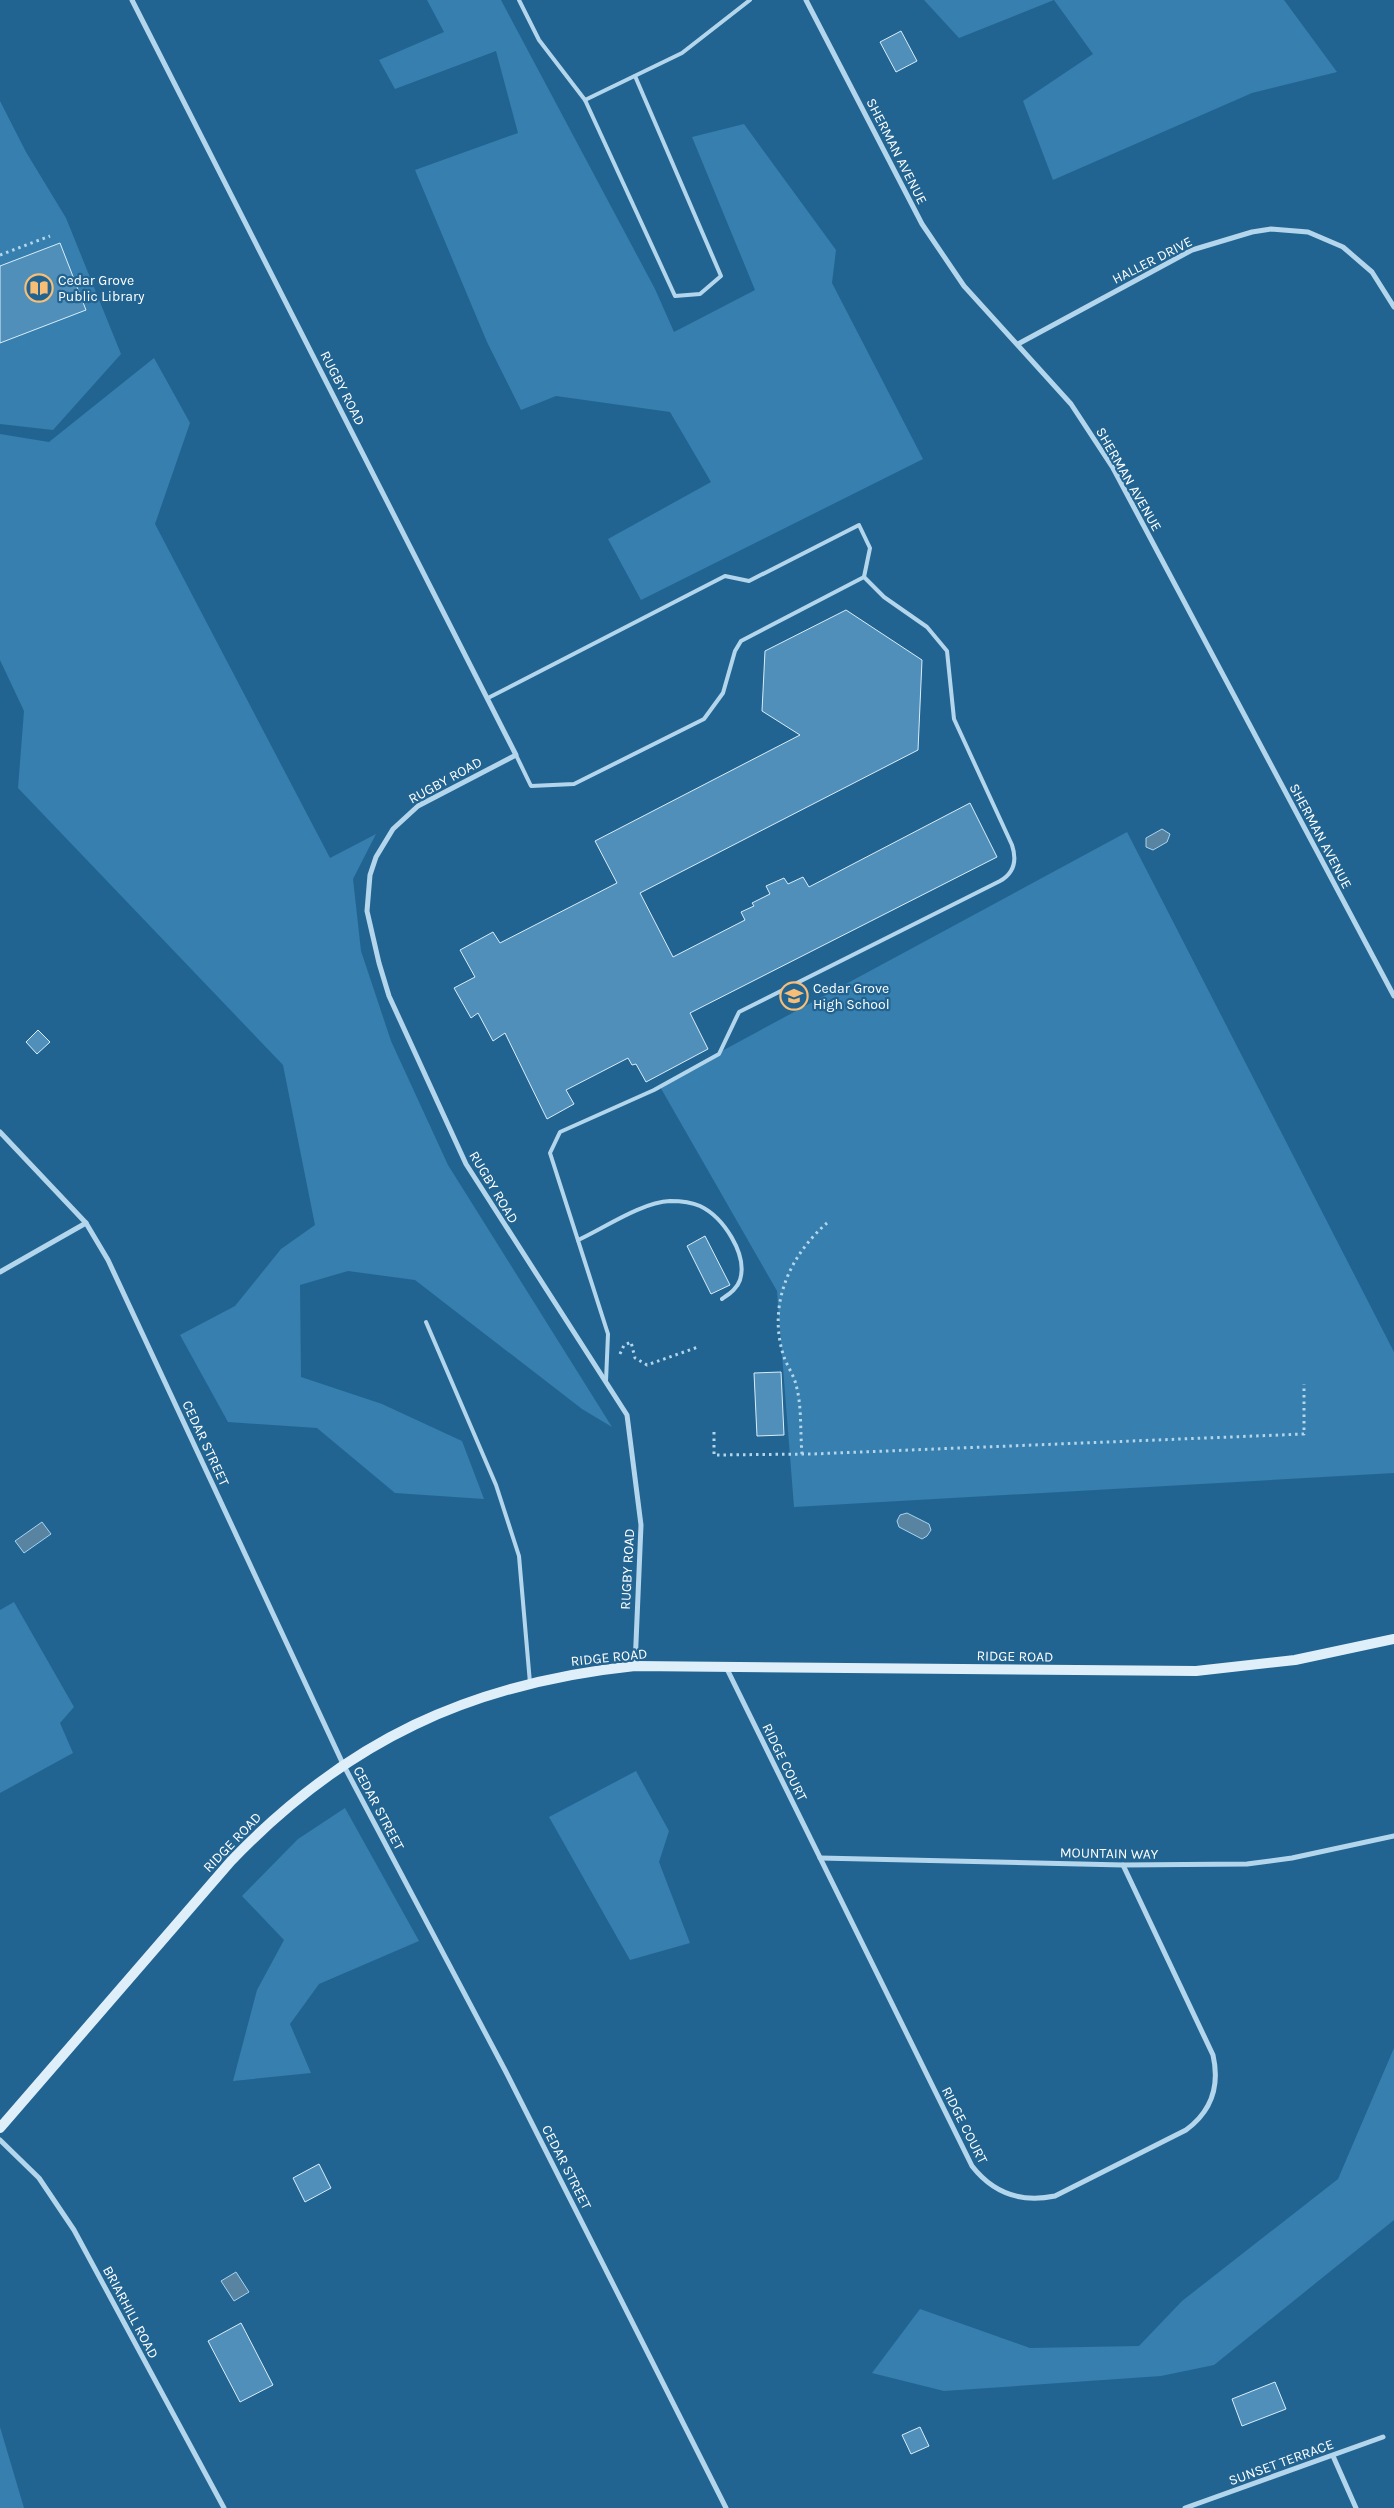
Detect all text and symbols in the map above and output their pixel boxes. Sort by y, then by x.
street label: SHERMAN AVENUE [862,95,931,207]
street label: HALLER DRIVE [1109,233,1195,288]
place label: Cedar Grove Public Library [58,272,145,305]
library icon: Cedar Grove Public Library [24,273,54,303]
street label: RUGBY ROAD [317,348,369,428]
street label: SHERMAN AVENUE [1092,424,1165,534]
street label: RUGBY ROAD [406,753,485,808]
street label: SHERMAN AVENUE [1286,781,1356,892]
place label: Cedar Grove High School [813,980,890,1013]
school or university icon: Cedar Grove High School [779,981,809,1011]
street label: RUGBY ROAD [465,1148,522,1226]
street label: CEDAR STREET [178,1398,233,1489]
street label: RUGBY ROAD [617,1528,638,1610]
street label: RIDGE ROAD [570,1645,648,1670]
street label: RIDGE ROAD [976,1647,1054,1666]
street label: RIDGE COURT [758,1721,811,1804]
street label: CEDAR STREET [349,1763,408,1853]
street label: RIDGE ROAD [200,1809,265,1876]
street label: MOUNTAIN WAY [1060,1844,1159,1863]
street label: RIDGE COURT [938,2084,991,2167]
street label: CEDAR STREET [538,2122,595,2212]
street label: BRIARHILL ROAD [99,2263,162,2361]
street label: SUNSET TERRACE [1226,2436,1336,2489]

